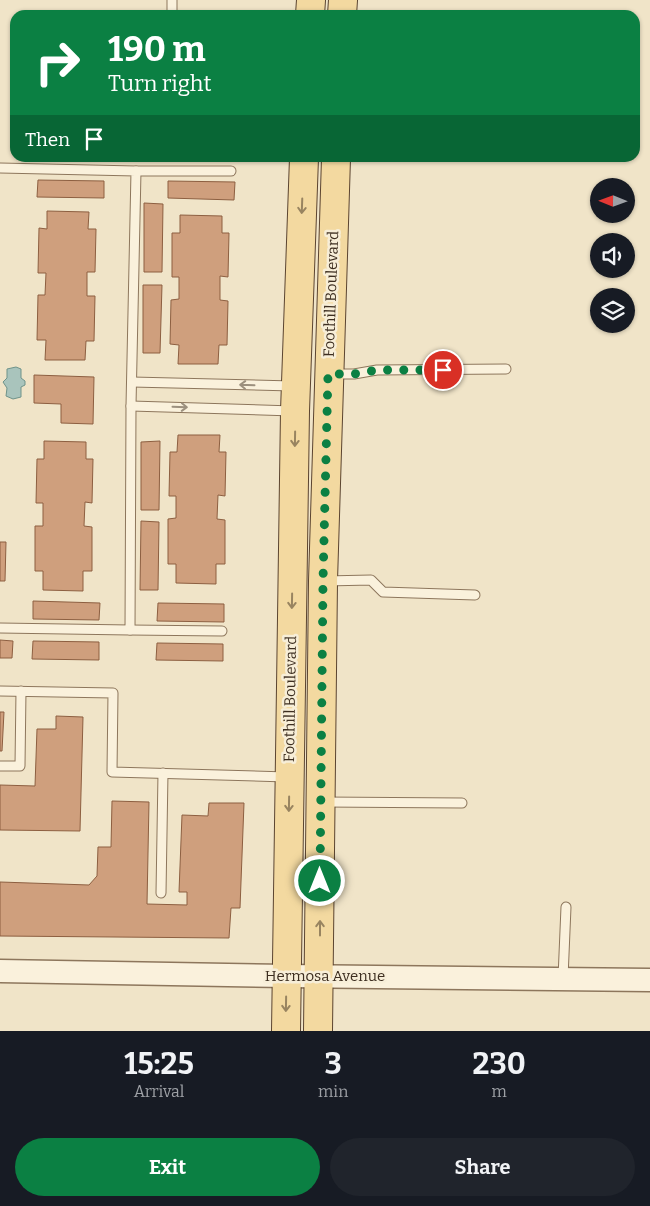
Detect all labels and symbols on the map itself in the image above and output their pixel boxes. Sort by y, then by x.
north arrow [590,178,635,222]
one-way arrow [297,198,307,214]
street label: Foothill Boulevard [320,230,342,357]
pin [422,349,464,391]
one-way arrow [239,381,255,390]
one-way arrow [171,403,187,412]
one-way arrow [290,430,299,446]
one-way arrow [287,592,297,609]
street label: Foothill Boulevard [280,636,300,762]
one-way arrow [284,796,294,812]
position arrow [293,854,345,906]
one-way arrow [315,920,325,936]
street label: Hermosa Avenue [265,967,385,985]
one-way arrow [282,995,291,1011]

